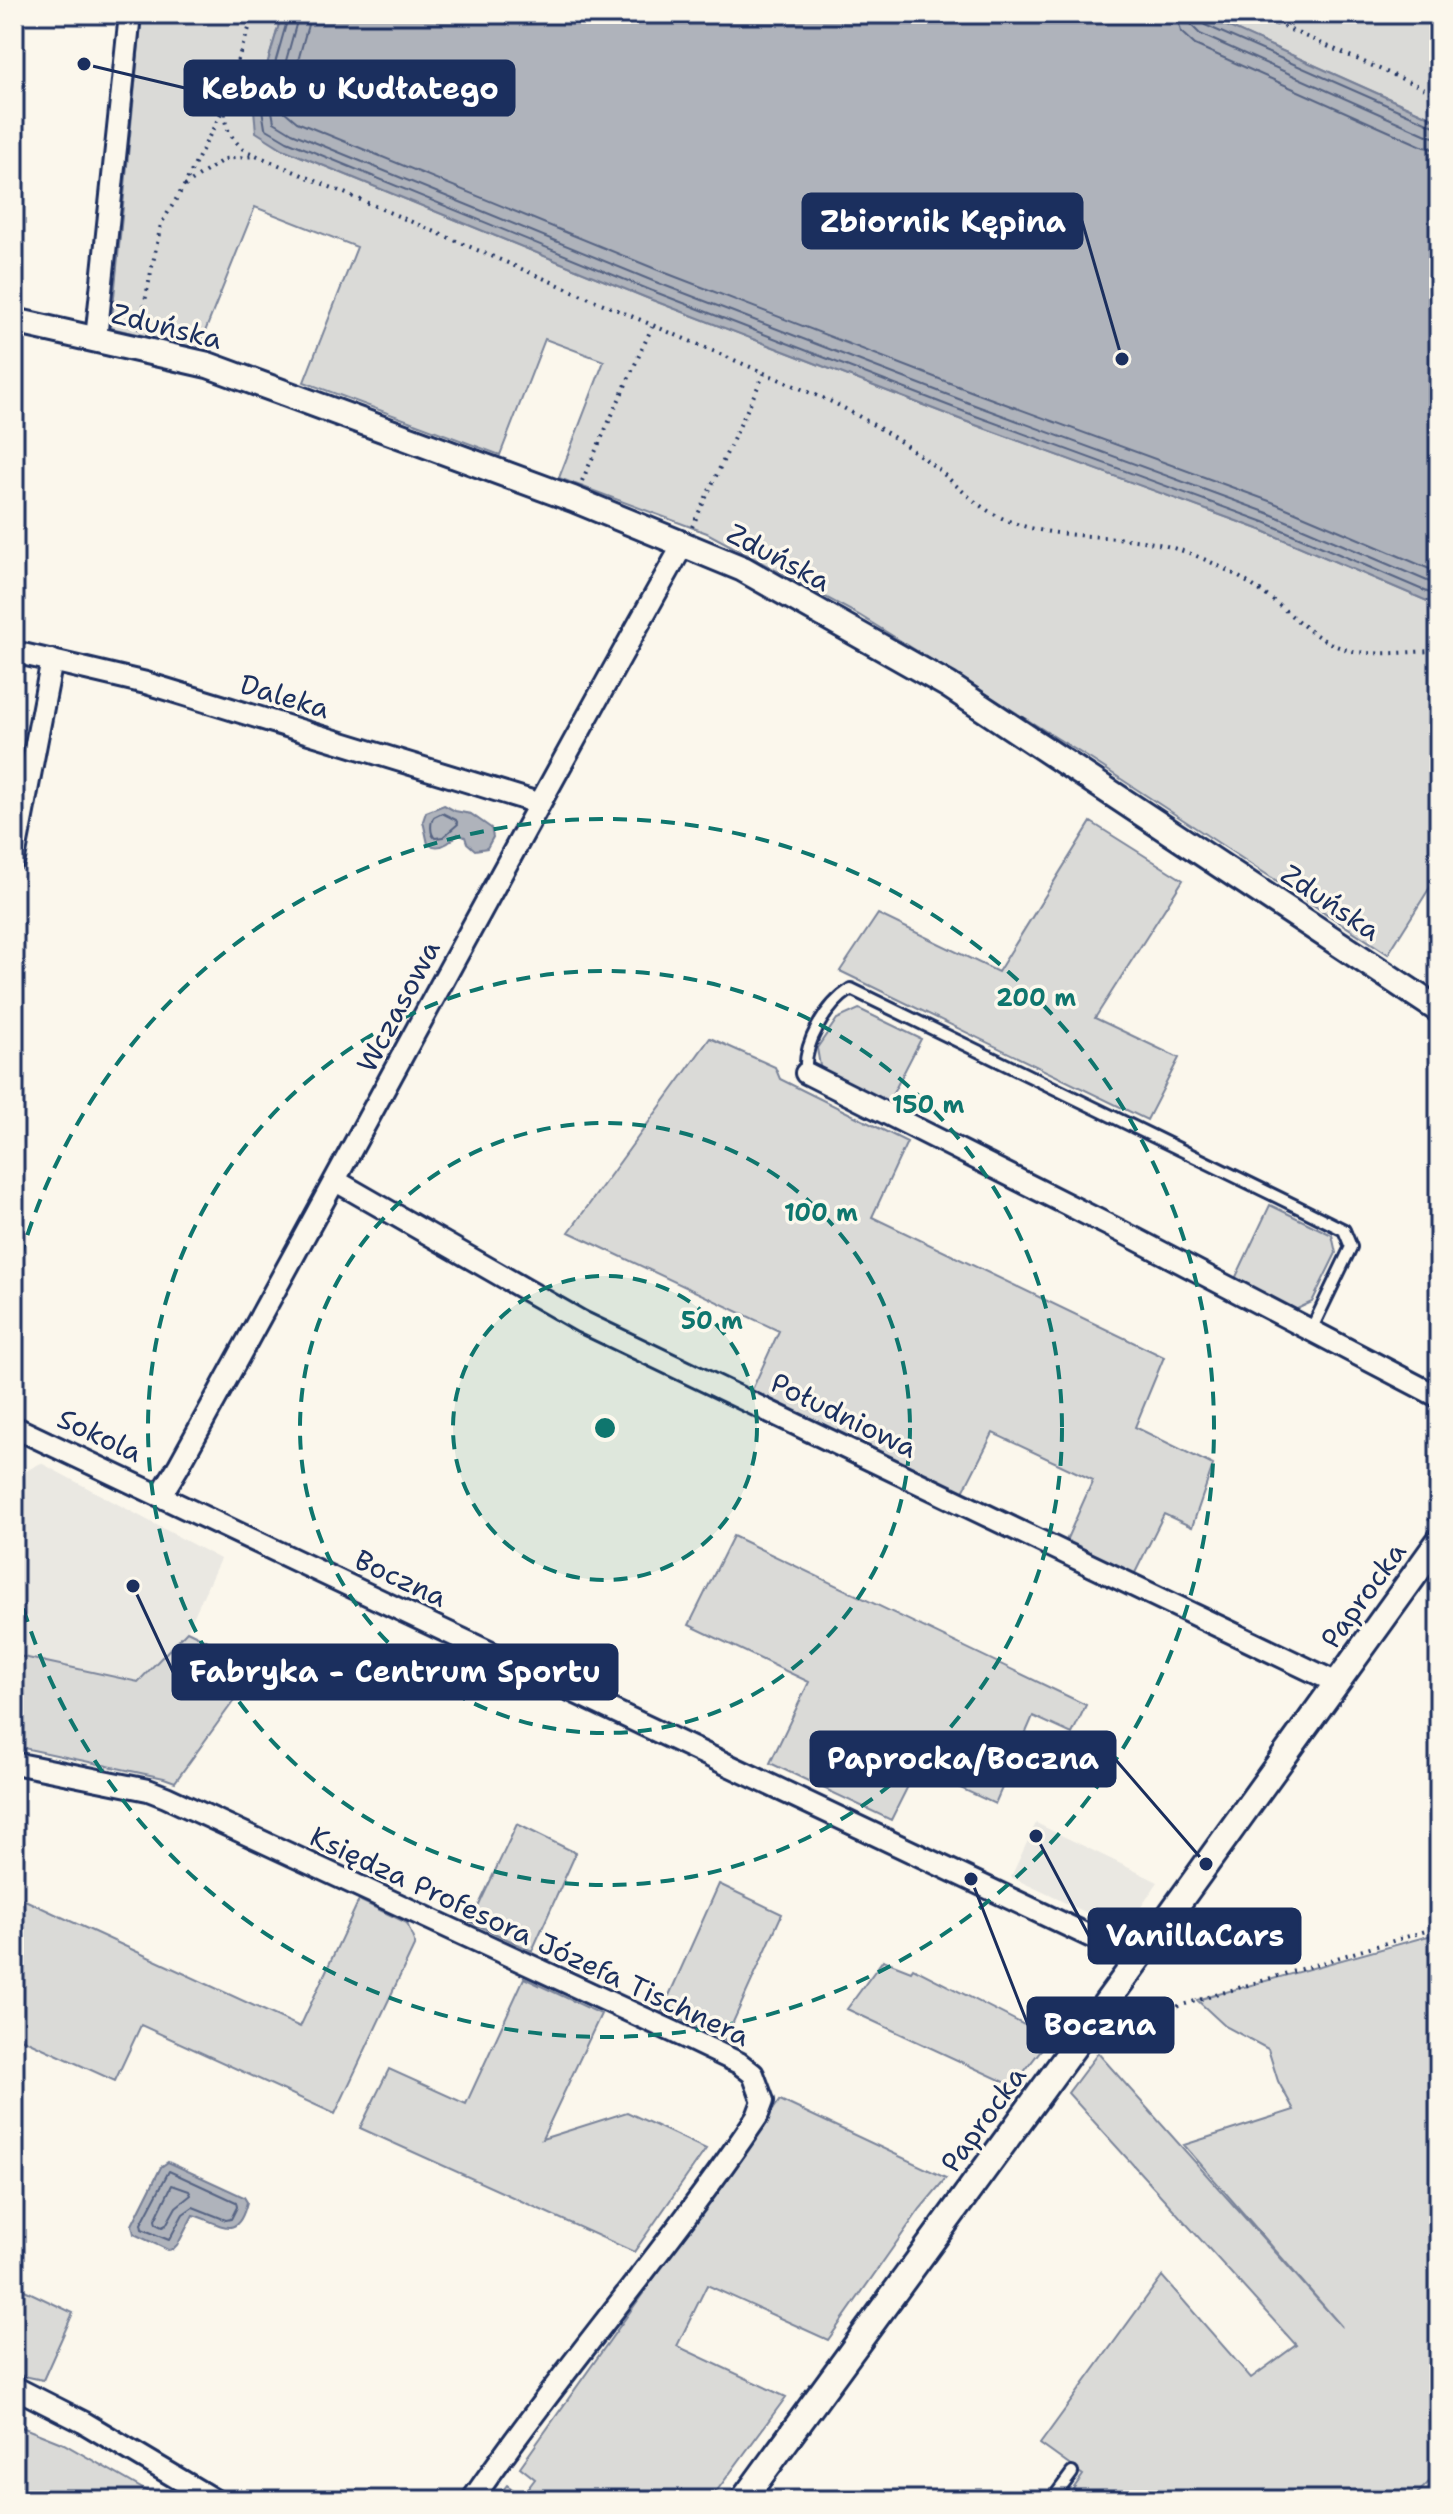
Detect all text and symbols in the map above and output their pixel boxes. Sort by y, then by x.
callout: Kebab u Kudłatego [185,61,514,115]
text: Kebab u Kudłatego [201,68,499,109]
callout: Zbiornik Kępina [803,194,1082,248]
text: Zbiornik Kępina [820,201,1067,242]
street label: Zduńska [108,294,226,358]
street label: Zduńska [721,514,837,600]
street label: Daleka [236,664,334,728]
street label: Zduńska [1274,855,1388,949]
street label: Wczasowa [347,933,449,1079]
text: 200 m [996,982,1076,1014]
text: 150 m [892,1089,964,1121]
text: 100 m [784,1197,858,1229]
text: 50 m [681,1305,743,1337]
street label: Południowa [764,1363,924,1467]
street label: Sokola [52,1399,148,1471]
centre of rings [591,1414,619,1442]
street label: Paprocka [1312,1534,1414,1656]
street label: Boczna [349,1540,453,1616]
callout: Fabryka - Centrum Sportu [173,1645,617,1699]
text: Fabryka - Centrum Sportu [189,1651,601,1692]
callout: Paprocka/Boczna [811,1732,1115,1786]
text: Paprocka/Boczna [827,1738,1100,1779]
street label: Księdza Profesora Józefa Tischnera [304,1817,756,2055]
callout: VanillaCars [1089,1909,1300,1963]
text: VanillaCars [1106,1915,1284,1956]
callout: Boczna [1028,1998,1173,2052]
text: Boczna [1044,2004,1157,2045]
street label: Paprocka [932,2058,1034,2180]

